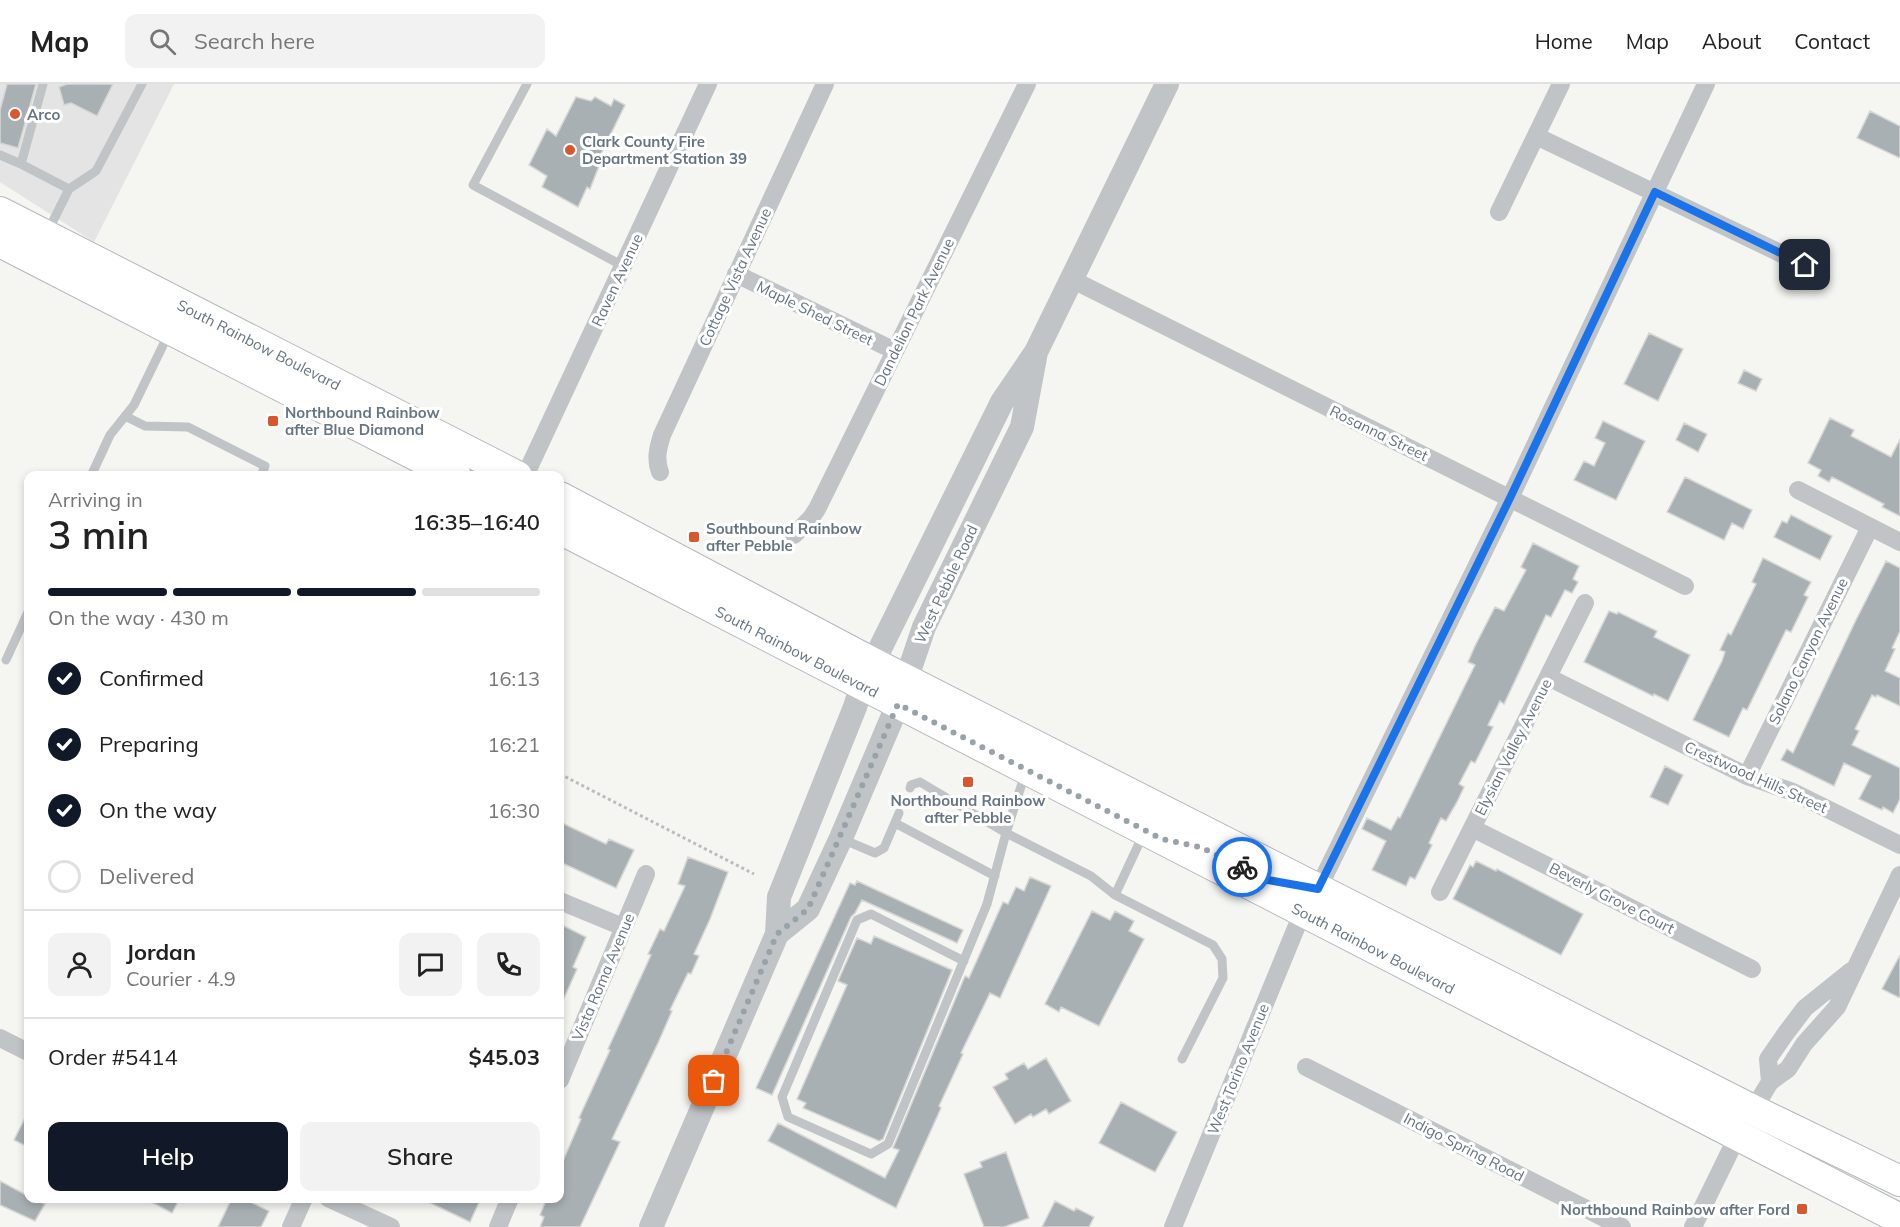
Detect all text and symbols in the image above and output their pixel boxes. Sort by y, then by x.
search box [125,14,545,68]
text: Map [30,24,89,59]
icon: search [146,25,179,58]
text: Search here [194,27,315,55]
text: Home [1535,28,1593,54]
text: Map [1626,28,1669,54]
text: About [1702,28,1761,54]
text: Contact [1794,28,1870,54]
place label: Arco [27,105,60,124]
marker: Arco [8,107,22,121]
place label: Clark County Fire Department Station 39 [582,132,747,168]
marker: Clark County Fire Department Station 39 [563,143,577,157]
street label: Cottage Vista Avenue [695,205,775,349]
street label: Raven Avenue [587,231,647,329]
street label: Dandelion Park Avenue [870,235,958,389]
pin [1779,239,1830,290]
icon: home [1788,248,1821,281]
street label: Maple Shed Street [754,277,876,349]
street label: South Rainbow Boulevard [174,295,344,394]
street label: Rosanna Street [1327,401,1431,465]
place label: Northbound Rainbow after Blue Diamond [285,403,441,439]
marker: Northbound Rainbow after Blue Diamond [266,414,280,428]
text: Arriving in [48,487,143,512]
text: 16:35–16:40 [413,508,540,536]
text: 3 min [48,510,149,559]
place label: Southbound Rainbow after Pebble [706,519,863,555]
street label: West Pebble Road [910,522,982,646]
marker: Southbound Rainbow after Pebble [687,530,701,544]
street label: Solano Canyon Avenue [1764,575,1852,727]
street label: South Rainbow Boulevard [713,601,882,701]
text: On the way · 430 m [48,605,229,630]
icon: check [48,662,81,695]
text: Confirmed [99,664,204,692]
text: 16:13 [487,666,540,691]
street label: Elysian Valley Avenue [1470,675,1556,819]
icon: check [48,728,81,761]
text: Preparing [99,730,199,758]
text: 16:21 [487,732,540,757]
street label: Crestwood Hills Street [1682,737,1830,817]
marker: Northbound Rainbow after Pebble [961,775,975,789]
place label: Northbound Rainbow after Pebble [891,791,1046,827]
icon: check [48,794,81,827]
text: On the way [99,796,217,824]
text: 16:30 [487,798,540,823]
courier [1212,837,1272,897]
icon: bike [1226,851,1259,884]
street label: Beverly Grove Court [1546,858,1678,938]
text: Delivered [99,862,194,890]
street label: South Rainbow Boulevard [1289,898,1458,998]
street label: Vista Roma Avenue [568,910,638,1044]
button: person [48,933,111,996]
button: chat [399,933,462,996]
button: phone [477,933,540,996]
text: Jordan [126,938,196,966]
text: Courier · 4.9 [126,966,236,991]
street label: West Torino Avenue [1203,1001,1273,1137]
text: Order #5414 [48,1043,178,1071]
text: $45.03 [469,1043,540,1071]
pin [688,1055,739,1106]
icon: bag [697,1064,730,1097]
street label: Indigo Spring Road [1401,1108,1527,1186]
button: Help [48,1122,288,1191]
button: Share [300,1122,540,1191]
place label: Northbound Rainbow after Ford [1561,1200,1790,1219]
marker: Northbound Rainbow after Ford [1795,1202,1809,1216]

